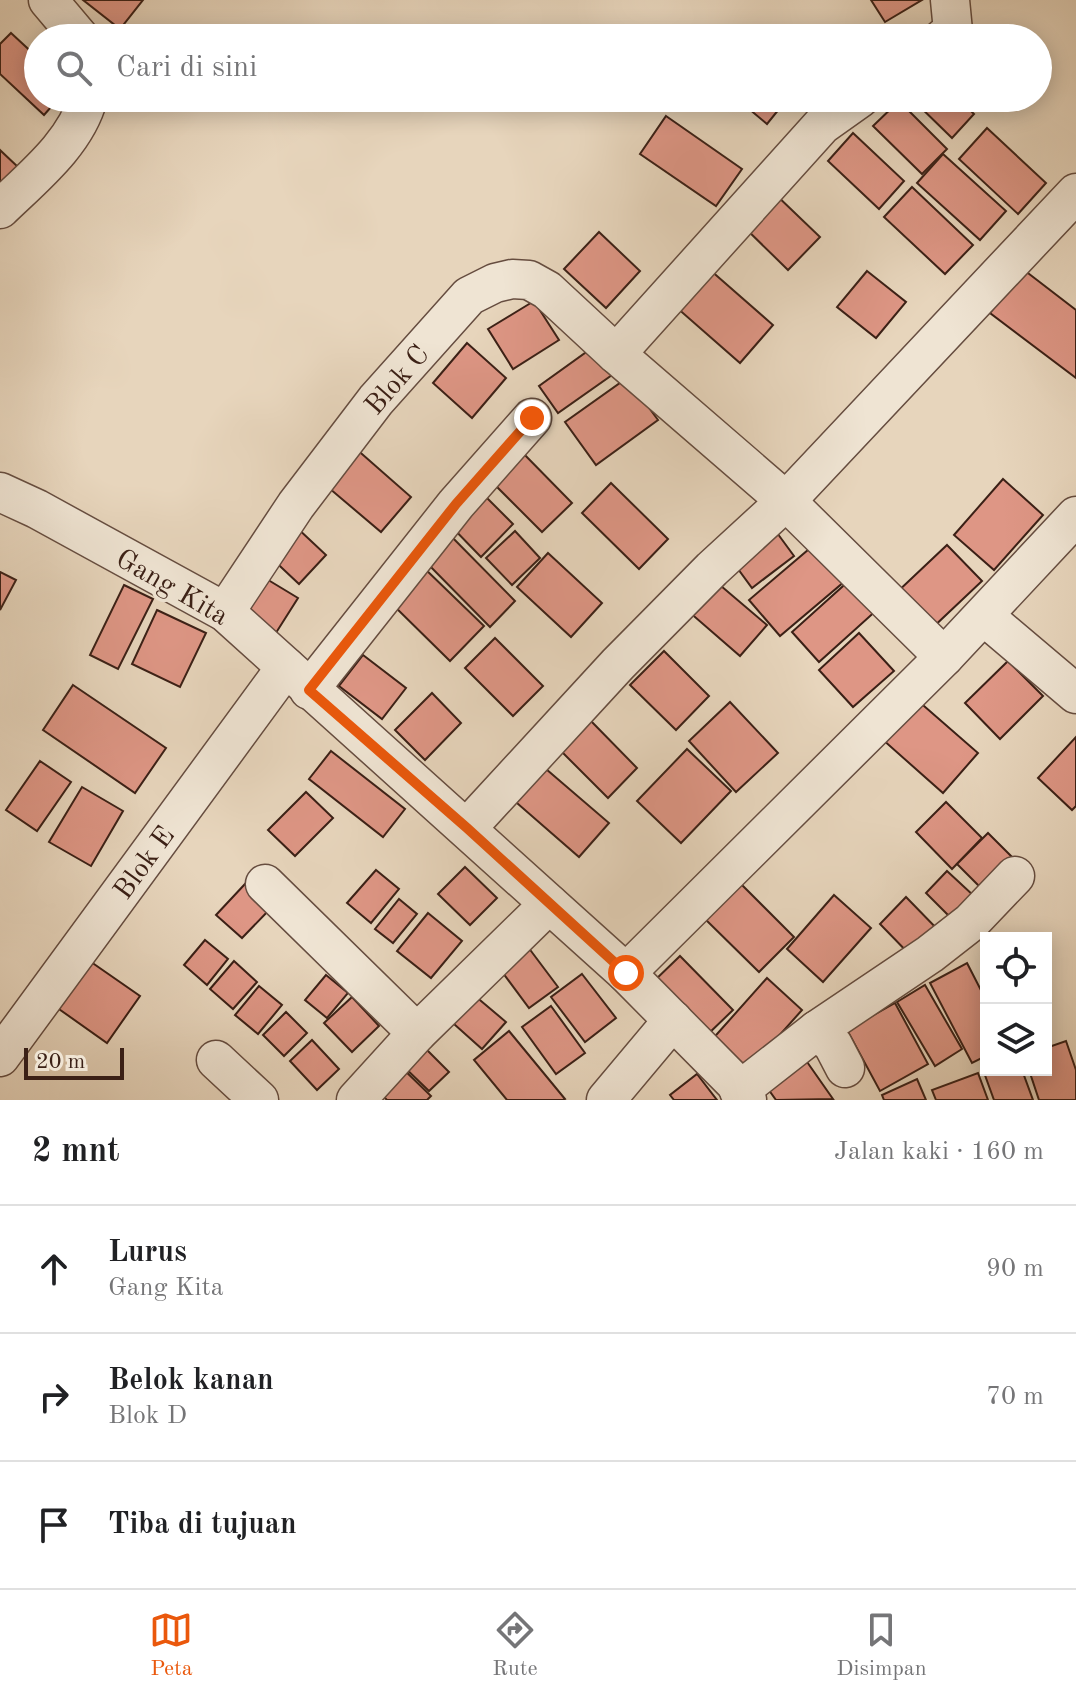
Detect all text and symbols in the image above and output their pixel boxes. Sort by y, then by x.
search box [24,24,1052,112]
icon: search [52,46,96,90]
text: Cari di sini [116,53,257,83]
street label: Blok C [361,341,436,421]
route end [514,400,550,436]
street label: Gang Kita [111,545,233,632]
street label: Blok E [110,822,181,905]
map controls [980,932,1052,1076]
button: locate [980,932,1052,1004]
route start [608,955,644,991]
button: layers [980,1004,1052,1076]
scale bar [24,1044,124,1080]
text: 20 m [36,1051,85,1073]
text: 2 mnt [32,1135,120,1169]
text: Jalan kaki · 160 m [834,1139,1044,1165]
text: Lurus [108,1238,187,1268]
icon: ahead [32,1247,76,1291]
text: 90 m [986,1256,1044,1282]
text: Gang Kita [108,1275,224,1301]
text: Belok kanan [108,1366,274,1396]
icon: right [32,1375,76,1419]
text: 70 m [986,1384,1044,1410]
text: Blok D [108,1403,187,1429]
icon: arrive [32,1503,76,1547]
text: Tiba di tujuan [108,1510,297,1540]
tab: Peta [149,1608,193,1683]
tab: Rute [492,1608,538,1683]
tab: Disimpan [836,1608,927,1683]

